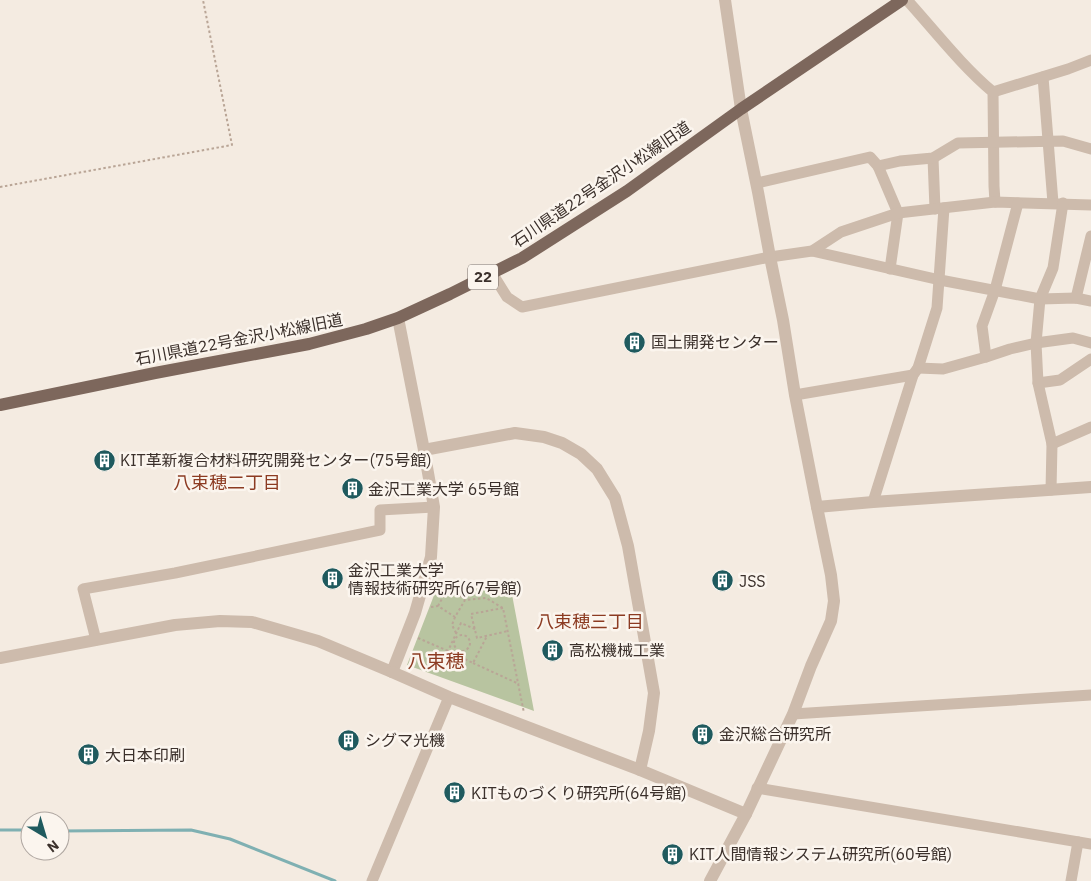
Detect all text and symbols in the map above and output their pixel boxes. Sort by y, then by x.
street label: 石川県道22号金沢小松線旧道 [508,117,694,251]
road number: 22 [468,264,498,290]
street label: 石川県道22号金沢小松線旧道 [133,309,345,369]
building icon: 国土開発センター [623,330,647,354]
place label: 国土開発センター [651,332,779,352]
building icon: KIT革新複合材料研究開発センター(75号館) [92,448,116,472]
place label: KIT革新複合材料研究開発センター(75号館) [120,450,432,470]
district label: 八束穂二丁目 [173,471,281,494]
building icon: 金沢工業大学 65号館 [340,477,364,501]
place label: 金沢工業大学 65号館 [368,479,519,499]
place label: 金沢工業大学 情報技術研究所(67号館) [348,560,522,598]
building icon: 金沢工業大学 情報技術研究所(67号館) [320,567,344,591]
building icon: JSS [711,569,735,593]
place label: JSS [739,571,766,591]
district label: 八束穂三丁目 [536,610,644,633]
building icon: 高松機械工業 [541,638,565,662]
place label: 高松機械工業 [569,640,665,660]
district label: 八束穂 [407,649,465,673]
building icon: 金沢総合研究所 [691,722,715,746]
place label: 金沢総合研究所 [719,724,831,744]
building icon: シグマ光機 [337,728,361,752]
place label: シグマ光機 [365,730,445,750]
building icon: 大日本印刷 [77,743,101,767]
place label: 大日本印刷 [105,745,185,765]
building icon: KITものづくり研究所(64号館) [443,781,467,805]
place label: KITものづくり研究所(64号館) [471,783,687,803]
north arrow [20,811,70,861]
text: N [43,836,63,856]
building icon: KIT人間情報システム研究所(60号館) [661,842,685,866]
place label: KIT人間情報システム研究所(60号館) [689,844,952,864]

